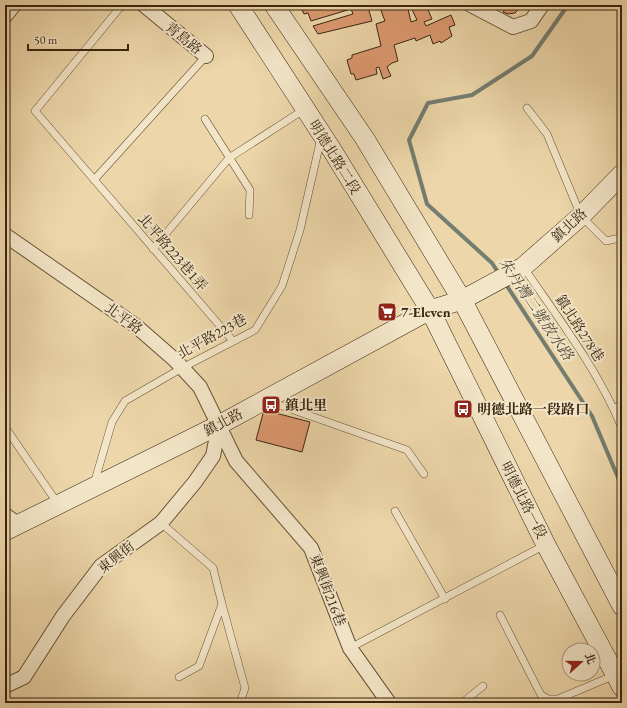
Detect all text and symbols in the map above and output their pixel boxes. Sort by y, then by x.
street label: 青島路 [162,18,206,58]
scale bar [28,26,128,52]
text: 50 m [34,32,58,48]
street label: 明德北路二段 [305,117,365,197]
street label: 鎮北路 [548,204,590,246]
street label: 北平路223巷1弄 [134,210,212,294]
water label: 朱丹灣二號放水路 [495,254,578,365]
street label: 鎮北路278巷 [552,291,608,365]
street label: 北平路 [102,298,146,338]
supermarket icon: 7-Eleven [376,301,398,323]
place label: 7-Eleven [401,303,451,321]
street label: 北平路223巷 [174,310,250,362]
bus stop icon: 鎮北里 [260,394,282,416]
place label: 鎮北里 [285,396,327,414]
bus stop icon: 明德北路一段路口 [452,398,474,420]
place label: 明德北路一段路口 [477,400,589,418]
street label: 鎮北路 [200,404,246,440]
street label: 明德北路一段 [497,458,551,542]
street label: 東興街 [94,537,138,577]
street label: 東興街216巷 [306,551,350,629]
north arrow [561,642,601,682]
text: 北 [582,651,599,666]

